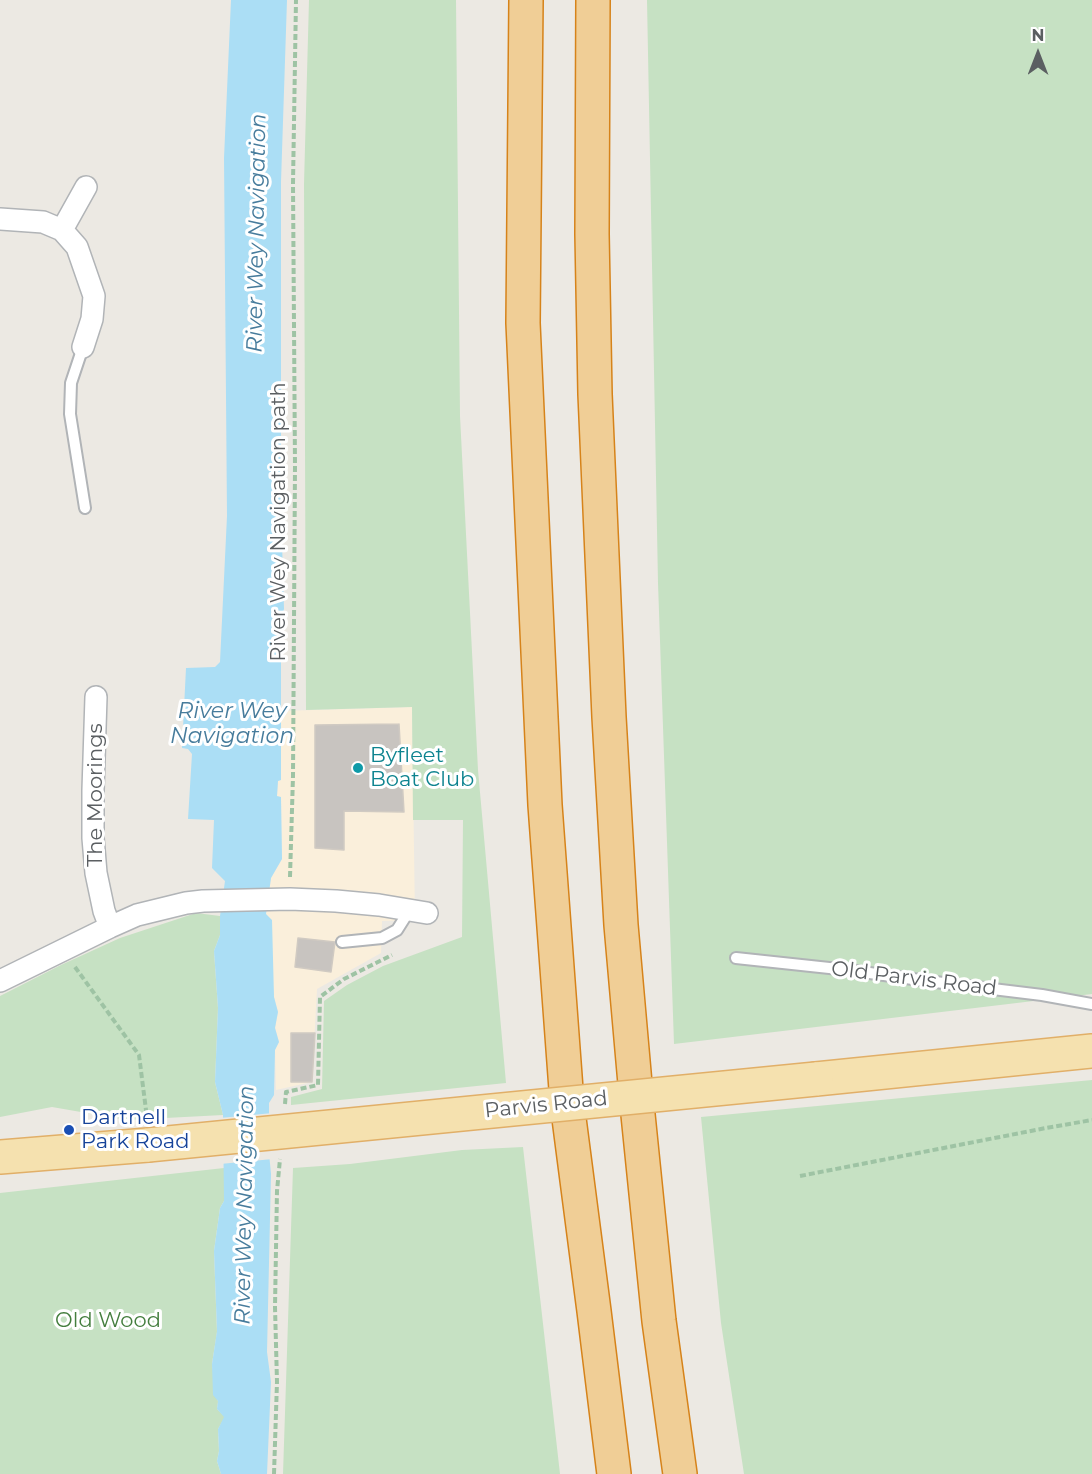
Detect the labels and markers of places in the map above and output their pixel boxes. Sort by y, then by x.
place label: Byfleet Boat Club [370,743,474,793]
marker: Byfleet Boat Club [351,761,365,775]
place label: Dartnell Park Road [81,1105,189,1155]
marker: Dartnell Park Road [62,1123,76,1137]

